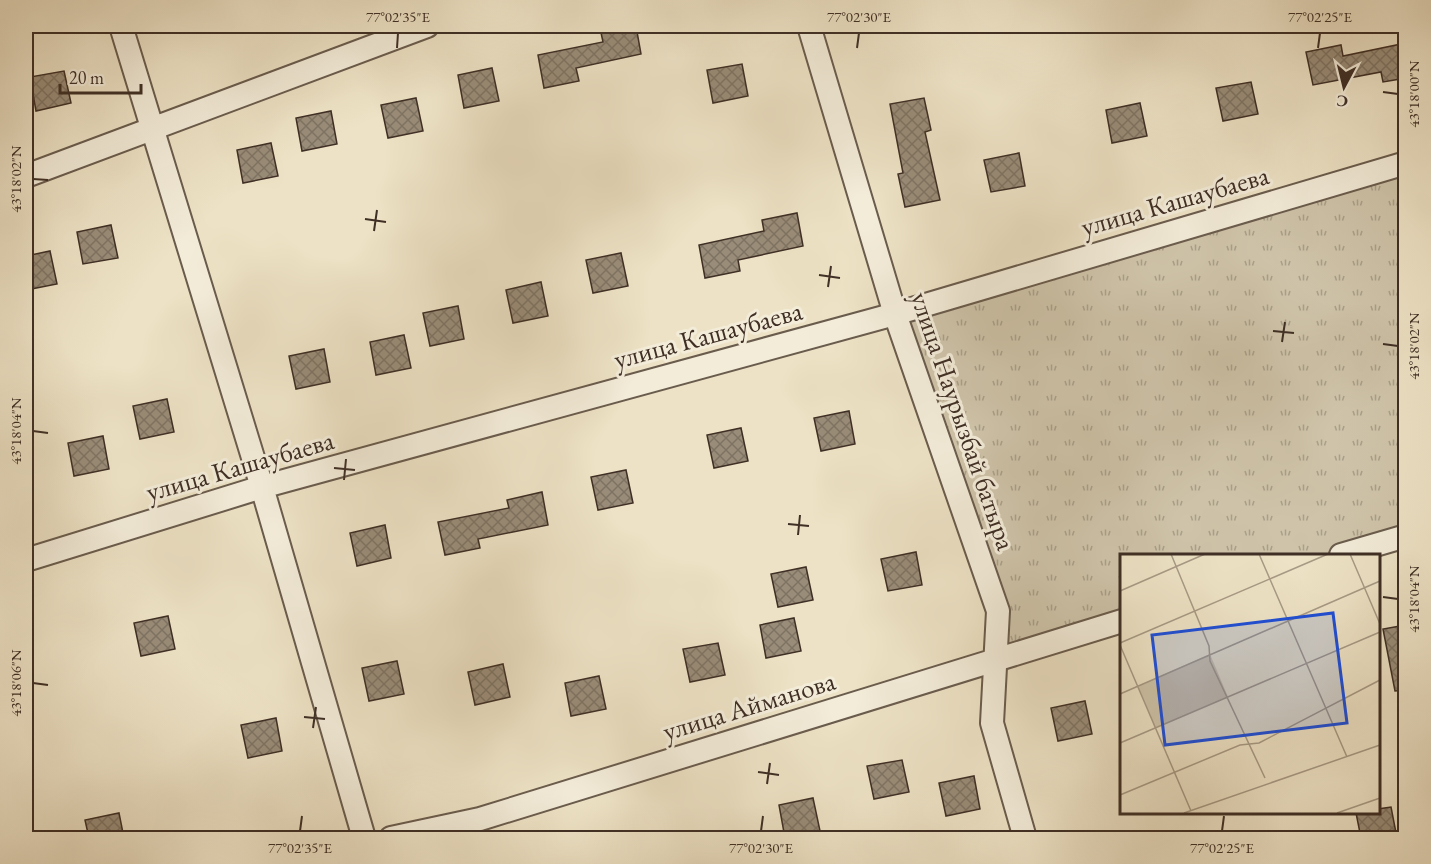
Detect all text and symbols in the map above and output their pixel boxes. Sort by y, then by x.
text: 77°02'35"E [366,7,431,26]
text: 77°02'30"E [827,7,892,26]
text: 77°02'25"E [1288,7,1353,26]
scale bar [60,57,141,95]
north arrow [1314,57,1374,117]
text: 43°18'00"N [1404,60,1423,128]
text: 20 m [69,66,104,89]
text: С [1335,90,1349,113]
text: 43°18'02"N [6,145,25,213]
street label: улица Кашаубаева [1077,157,1273,244]
street label: улица Наурызбай батыра [903,287,1024,555]
street label: улица Кашаубаева [610,292,806,377]
text: 43°18'02"N [1404,312,1423,380]
text: 43°18'04"N [6,397,25,465]
street label: улица Кашаубаева [142,422,338,509]
inset map [1120,554,1380,813]
text: 43°18'04"N [1404,565,1423,633]
text: 43°18'06"N [6,649,25,717]
street label: улица Айманова [658,663,840,748]
text: 77°02'35"E [268,838,333,857]
text: 77°02'30"E [729,838,794,857]
text: 77°02'25"E [1190,838,1255,857]

